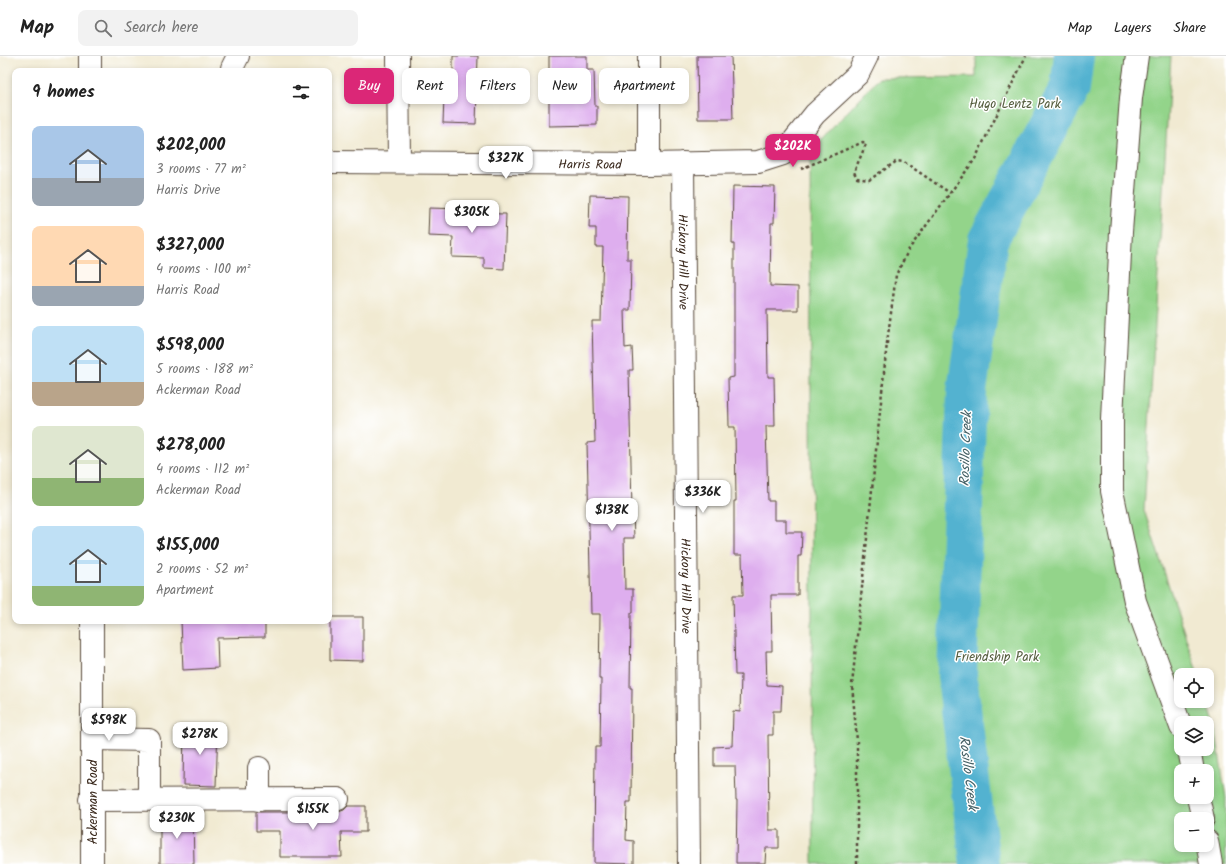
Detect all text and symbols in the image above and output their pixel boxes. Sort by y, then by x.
search box [78,10,358,46]
text: Map [20,13,54,43]
text: Search here [124,16,198,40]
icon: search [92,17,114,39]
text: Map [1068,17,1092,39]
text: Layers [1114,17,1152,39]
text: Share [1174,17,1206,39]
chip: Buy [344,68,394,104]
chip: Rent [402,68,458,104]
chip: Filters [466,68,530,104]
chip: New [538,68,591,104]
chip: Apartment [599,68,689,104]
text: 9 homes [32,79,95,106]
icon: filters [290,81,312,103]
park label: Hugo Lentz Park [969,94,1062,115]
text: $202,000 [156,132,225,159]
pin: $202K [765,134,821,168]
text: $202K [774,136,812,157]
icon: home [64,142,112,190]
pin: $327K [478,146,534,180]
text: $327K [488,148,524,169]
street label: Harris Road [558,154,622,176]
text: 3 rooms · 77 m² [156,159,246,180]
text: Harris Drive [156,180,220,201]
pin: $305K [444,200,500,234]
text: $305K [454,202,490,223]
street label: Hickory Hill Drive [671,214,693,310]
text: $327,000 [156,232,224,259]
icon: home [64,242,112,290]
text: 4 rooms · 100 m² [156,259,251,280]
text: Harris Road [156,280,219,301]
text: $598,000 [156,332,224,359]
icon: home [64,342,112,390]
text: 5 rooms · 188 m² [156,359,253,380]
text: Ackerman Road [156,380,241,401]
water label: Rosillo Creek [954,409,978,487]
text: $278,000 [156,432,225,459]
icon: home [64,442,112,490]
text: 4 rooms · 112 m² [156,459,249,480]
text: Ackerman Road [156,480,241,501]
pin: $336K [675,480,731,514]
text: $336K [685,482,721,503]
pin: $138K [584,498,640,532]
text: $138K [595,500,629,521]
text: $155,000 [156,532,219,559]
street label: Hickory Hill Drive [674,538,696,634]
icon: home [64,542,112,590]
text: 2 rooms · 52 m² [156,559,248,580]
text: Apartment [156,580,214,601]
park label: Friendship Park [955,647,1040,668]
map controls [1174,668,1214,852]
button: locate [1174,668,1214,708]
pin: $598K [81,708,137,742]
text: $598K [91,710,127,731]
button: layers [1174,716,1214,756]
pin: $278K [172,722,228,756]
text: $278K [182,724,218,745]
water label: Rosillo Creek [953,735,984,814]
street label: Ackerman Road [83,759,104,844]
button: + [1174,764,1214,804]
pin: $155K [285,797,341,831]
text: $155K [297,799,329,820]
pin: $230K [149,806,205,840]
text: $230K [159,808,195,829]
button: − [1174,812,1214,852]

